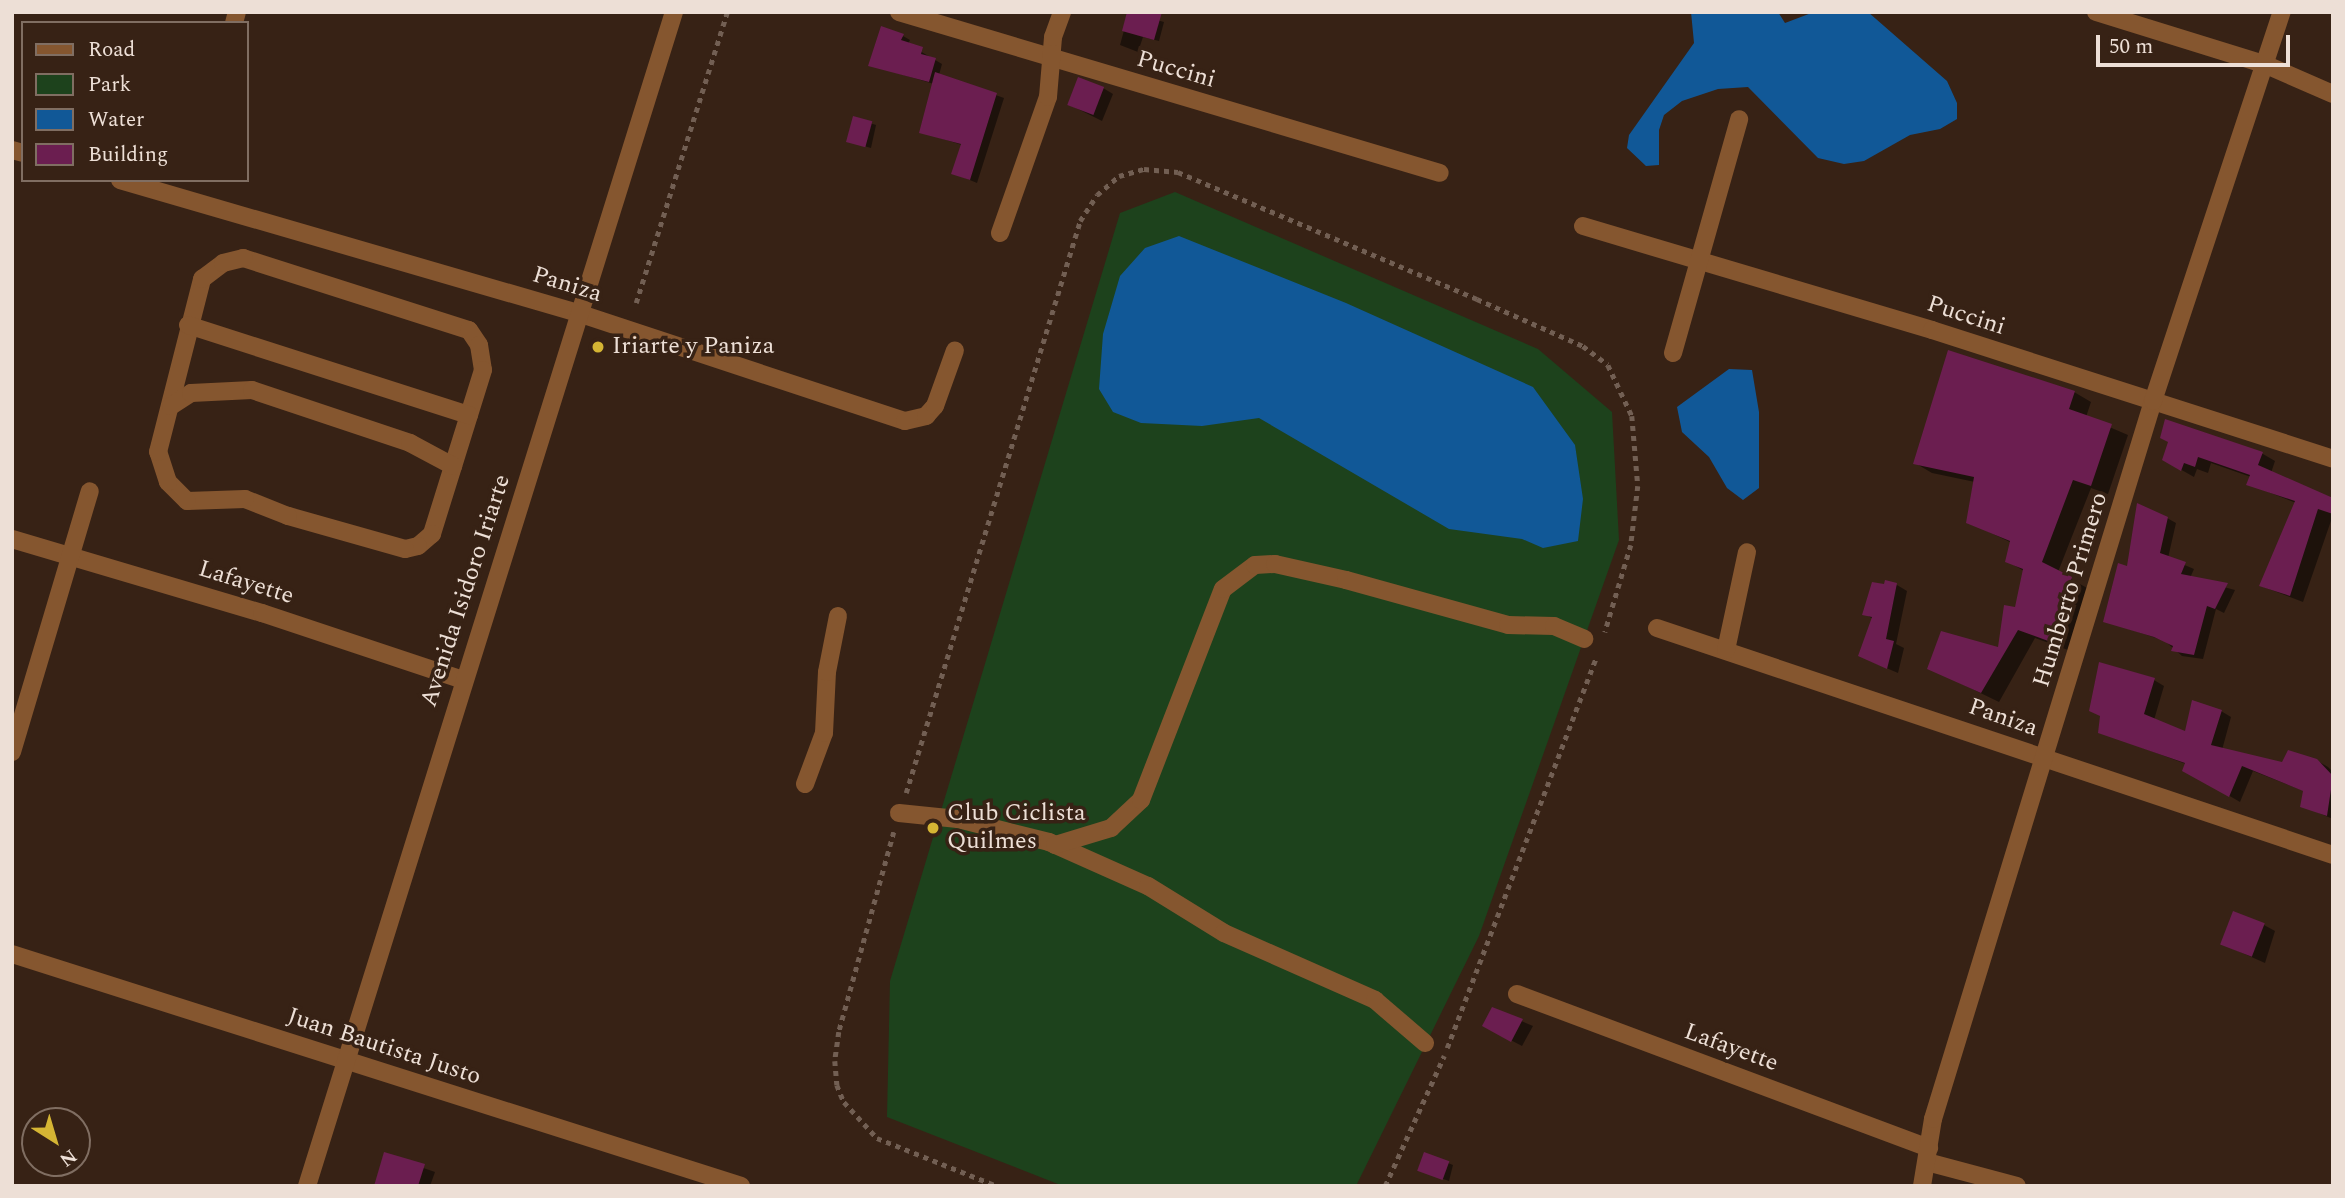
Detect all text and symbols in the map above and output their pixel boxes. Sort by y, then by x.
legend [21,21,248,182]
scale bar [2100,21,2294,65]
text: 50 m [2109,31,2153,63]
text: Road [88,34,135,66]
street label: Puccini [1133,45,1219,95]
text: Park [88,69,131,101]
text: Water [88,104,144,136]
text: Building [88,139,168,171]
street label: Paniza [529,261,605,309]
street label: Puccini [1923,290,2009,342]
place label: Iriarte y Paniza [612,333,775,361]
marker: Iriarte y Paniza [590,339,606,355]
street label: Avenida Isidoro Iriarte [415,471,517,711]
street label: Humberto Primero [2028,489,2114,691]
street label: Lafayette [195,555,297,611]
street label: Paniza [1965,693,2041,743]
place label: Club Ciclista Quilmes [947,800,1086,856]
marker: Club Ciclista Quilmes [925,820,941,836]
street label: Juan Bautista Justo [284,1002,484,1092]
street label: Lafayette [1680,1018,1782,1078]
north arrow [21,1107,91,1177]
text: N [53,1141,83,1174]

